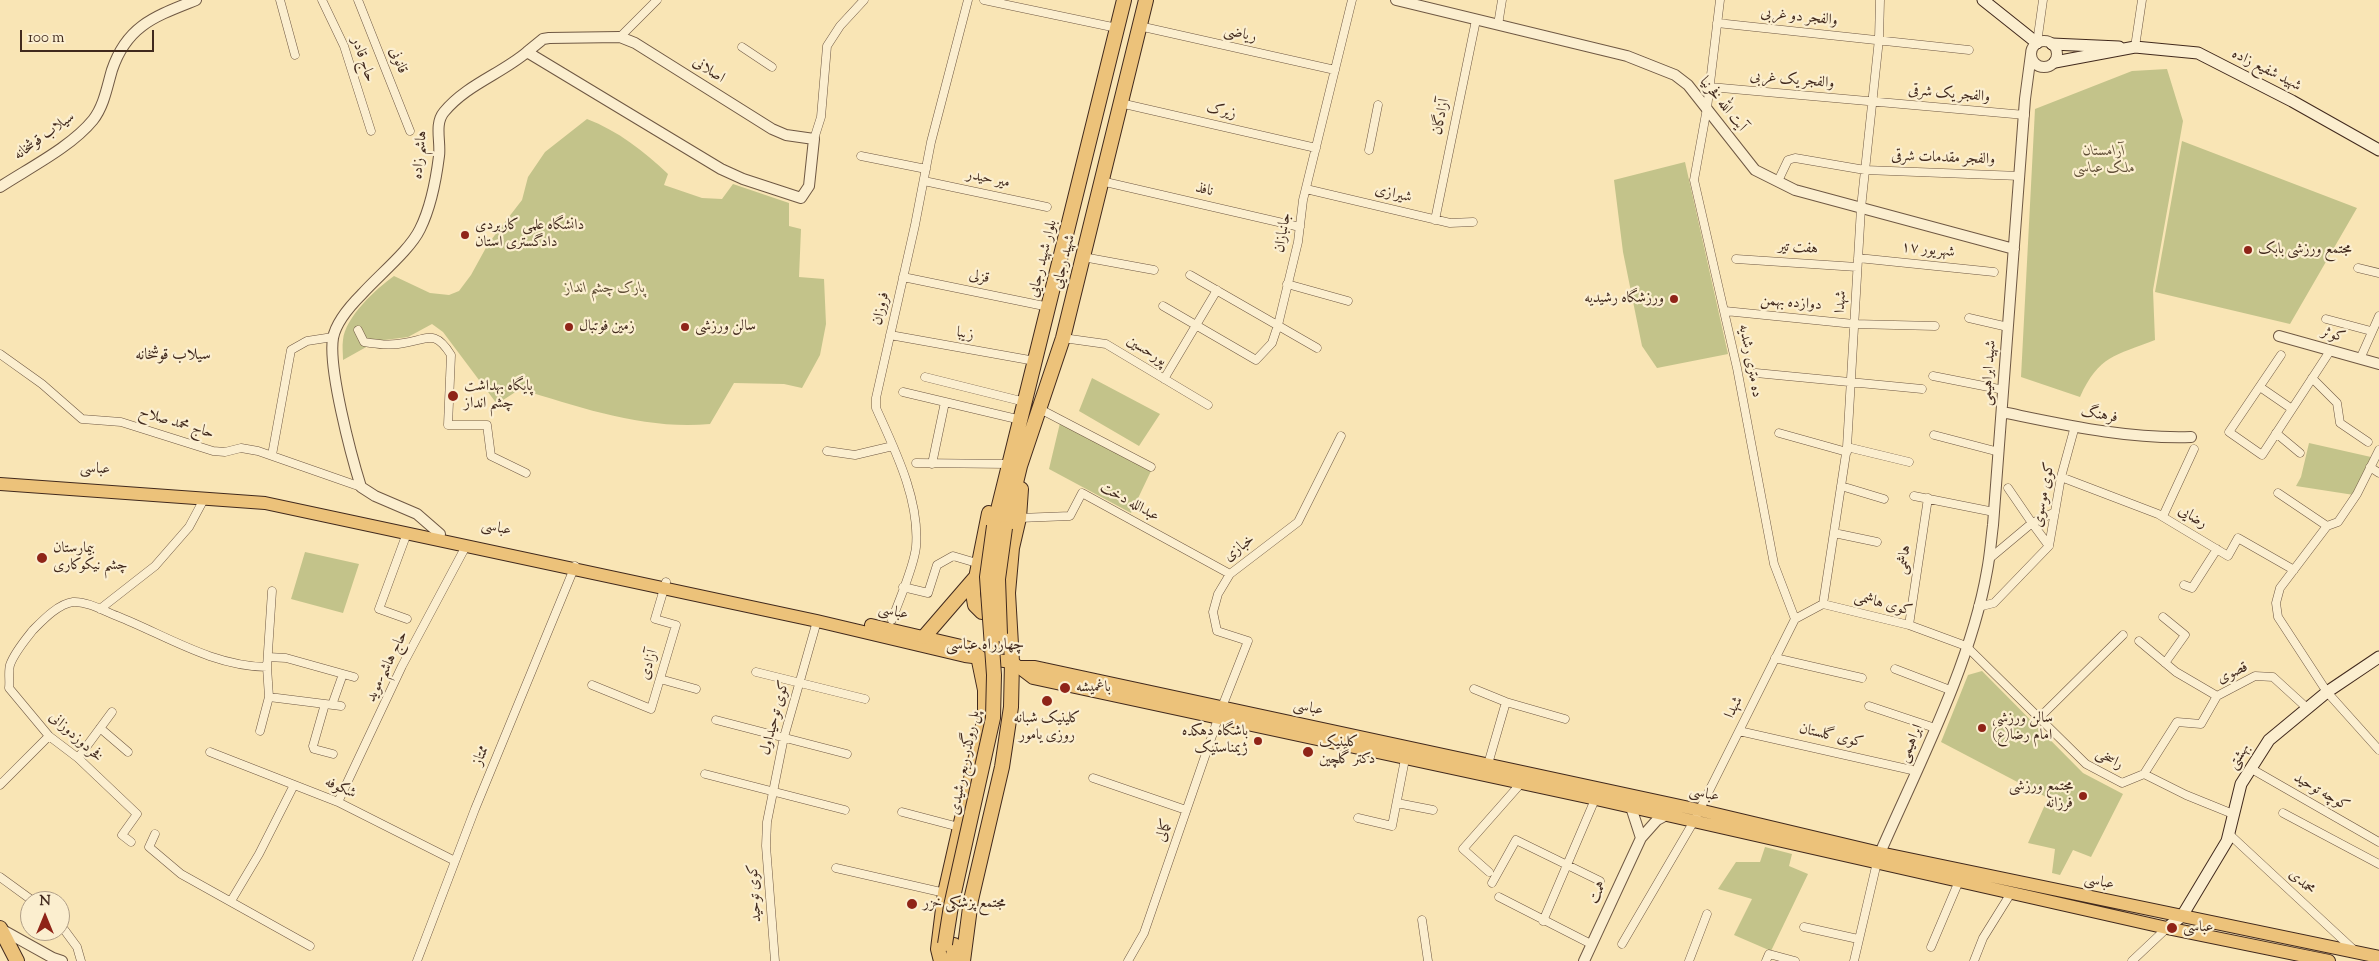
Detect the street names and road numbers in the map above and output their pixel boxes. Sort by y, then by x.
street label: والفجر دو غربی [1759,5,1839,31]
street label: ریاضی [1222,23,1258,47]
street label: حاج قادر [346,35,378,85]
street label: قانونی [384,45,410,77]
street label: شهید شفیع زاده [2228,46,2304,96]
street label: اصلانی [688,54,728,88]
street label: والفجر یک غربی [1749,68,1835,94]
street label: آیت الله فخرنیا [1695,74,1749,136]
street label: والفجر یک شرقی [1907,82,1991,108]
street label: آزادگان [1429,97,1455,137]
street label: زیرک [1204,100,1238,124]
street label: سیلاب قوشخانه [11,109,79,165]
street label: هاشم زاده [410,130,432,180]
street label: والفجر مقدمات شرقی [1891,148,1995,170]
street label: میر حیدر [965,167,1011,193]
street label: نافذ [1193,180,1215,202]
street label: شیرازی [1373,182,1413,208]
street label: جانبازان [1272,212,1296,254]
street label: بلوار شهید رجایی [1026,218,1062,300]
street label: شهید رجایی [1050,233,1080,291]
street label: هفت تیر [1777,239,1819,259]
street label: ۱۷ شهریور [1900,239,1956,263]
street label: قزلی [967,267,991,289]
street label: شهدا [1832,290,1852,314]
street label: فروزان [869,291,895,327]
street label: دوازده بهمن [1760,292,1822,316]
street label: ده متری رشدیه [1733,323,1765,399]
street label: کوثر [2319,324,2347,348]
street label: زیبا [955,325,975,345]
street label: پورحسین [1123,333,1169,371]
street label: شهید ابراهیمی [1979,340,2001,406]
street label: حاج محمد صلاح [136,404,216,444]
street label: فرهنگ [2079,404,2119,428]
street label: عباسى [79,460,111,480]
street label: کوی موسوی [2030,461,2060,529]
street label: عبدالله دخت [1096,479,1162,527]
street label: رضایی [2174,502,2210,534]
street label: عباسى [479,517,513,541]
street label: خبازی [1221,531,1259,567]
street label: هاشمی [1894,544,1916,576]
street label: کوی هاشمی [1852,589,1914,621]
street label: عباسى [876,601,910,625]
street label: حاج هاشم-موید [363,629,413,705]
street label: آزادی [637,648,663,682]
street label: قصوی [2215,659,2251,689]
street label: کوی توحیداول [757,679,795,757]
street label: شهدا [1722,694,1748,722]
street label: عباسى [1291,697,1325,721]
street label: فخردوزدوزانی [44,709,106,767]
street label: پل روگذر ربع رشیدی [947,709,985,817]
street label: کوی گلستان [1797,721,1865,753]
street label: ابراهیمی [1896,722,1928,766]
street label: بهشتی [2225,741,2255,773]
street label: ممتاز [470,743,494,769]
street label: راسخی [2092,745,2126,775]
street label: کوچه توحید [2290,770,2352,816]
street label: شکوفه [321,774,359,804]
street label: عباسى [1687,783,1721,807]
street label: کمالی [1153,817,1177,845]
street label: کوی توحید [745,863,767,923]
street label: محمدی [2284,866,2318,900]
street label: عباسى [2082,871,2116,895]
street label: همت [1586,879,1612,907]

